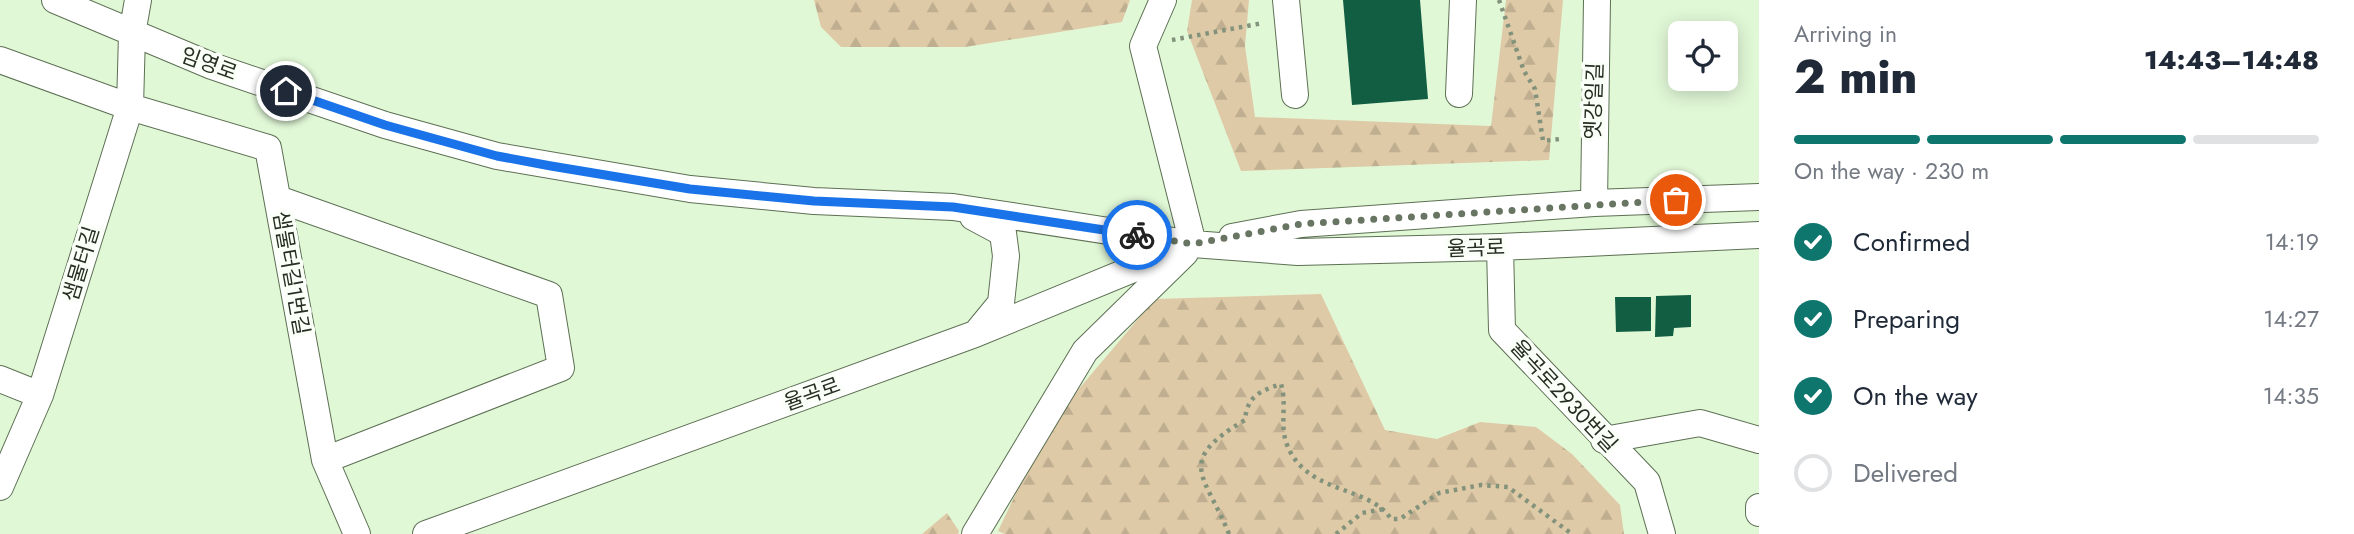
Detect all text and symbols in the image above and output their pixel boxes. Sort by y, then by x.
text: Arriving in [1794,17,1897,51]
map controls [1668,21,1738,91]
button: locate [1668,21,1738,91]
street label: 임영로 [177,40,241,88]
text: 14:43–14:48 [2144,41,2319,79]
text: 2 min [1794,44,1918,110]
pin [256,61,316,121]
street label: 옛강일길 [1578,62,1610,140]
icon: home [267,72,305,110]
text: On the way · 230 m [1794,154,1989,188]
pin [1646,170,1706,230]
icon: bag [1657,181,1695,219]
courier [1102,200,1172,270]
street label: 샘물터길1번길 [265,209,317,337]
icon: bike [1118,216,1156,254]
street label: 샘물터길 [55,223,107,305]
icon: check [1794,223,1832,261]
text: Confirmed [1853,223,1970,261]
text: 14:19 [2265,225,2319,259]
street label: 율곡로 [1447,232,1505,264]
icon: check [1794,300,1832,338]
text: Preparing [1853,300,1960,338]
text: 14:27 [2263,302,2319,336]
street label: 율곡로2930번길 [1504,333,1624,459]
street label: 율곡로 [780,370,844,418]
icon: check [1794,377,1832,415]
text: On the way [1853,377,1978,415]
text: 14:35 [2263,379,2319,413]
text: Delivered [1853,454,1958,492]

